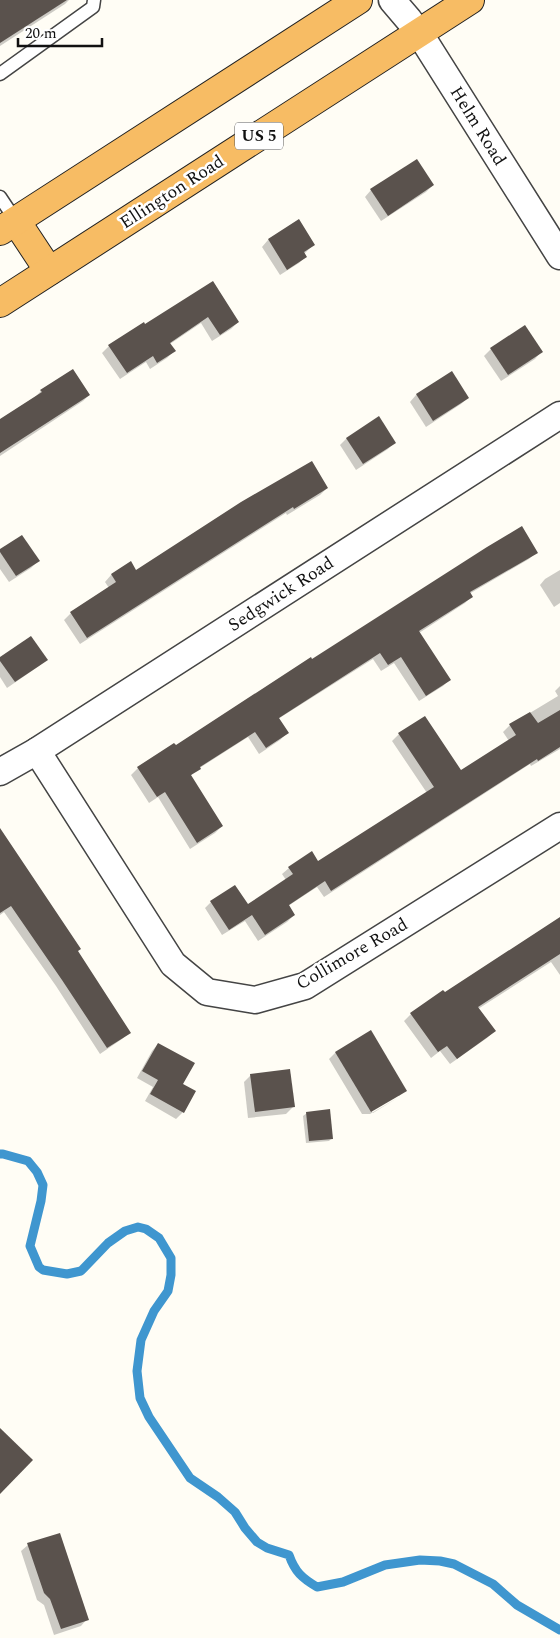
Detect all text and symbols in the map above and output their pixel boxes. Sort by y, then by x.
scale bar [18,15,101,47]
text: 20 m [25,22,57,45]
street label: Helm Road [443,81,513,171]
road number: US 5 [235,122,283,150]
street label: Ellington Road [114,148,230,236]
street label: Sedgwick Road [223,550,339,638]
street label: Collimore Road [291,911,413,997]

